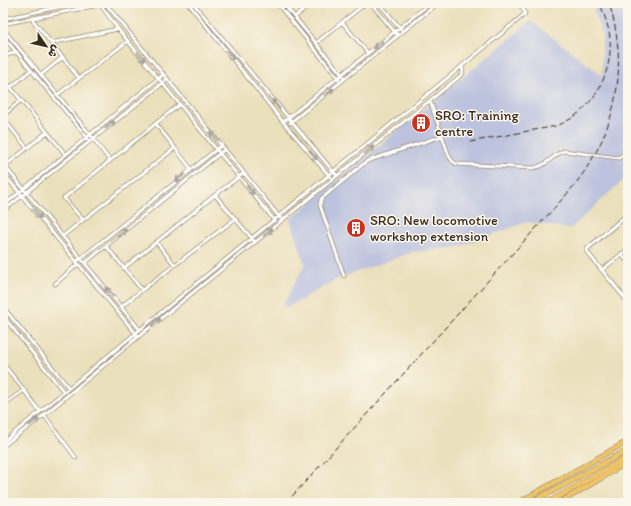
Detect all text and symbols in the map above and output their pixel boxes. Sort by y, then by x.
north arrow [26,26,66,66]
one-way arrow [372,41,383,50]
text: ش [45,43,63,60]
one-way arrow [225,50,234,61]
one-way arrow [137,52,146,63]
one-way arrow [323,88,334,96]
one-way arrow [271,98,280,109]
place label: SRO: Training centre [435,107,520,140]
building icon: SRO: Training centre [410,112,432,134]
one-way arrow [104,121,115,129]
one-way arrow [210,130,218,141]
one-way arrow [364,146,375,154]
one-way arrow [308,150,317,161]
one-way arrow [175,174,186,183]
one-way arrow [246,185,255,196]
one-way arrow [32,208,41,219]
place label: SRO: New locomotive workshop extension [370,212,498,245]
building icon: SRO: New locomotive workshop extension [345,217,367,239]
one-way arrow [263,227,274,236]
one-way arrow [116,229,127,238]
one-way arrow [105,287,113,298]
one-way arrow [151,318,162,327]
one-way arrow [29,418,40,426]

